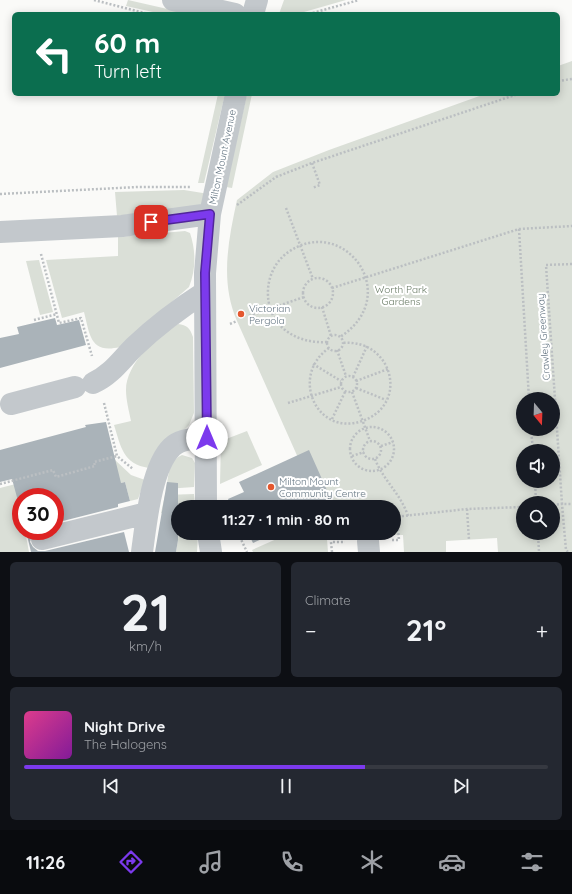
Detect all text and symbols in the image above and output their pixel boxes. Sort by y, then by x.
text: 60 m [94,25,160,60]
icon: left [28,28,80,80]
text: Turn left [94,60,162,83]
street label: Milton Mount Avenue [206,108,239,206]
pin [134,205,168,239]
icon: arrive [140,211,162,233]
park label: Worth Park Gardens [375,283,427,308]
street label: Crawley Greenway [534,293,553,381]
place label: Victorian Pergola [249,302,290,327]
marker: Victorian Pergola [236,309,246,319]
north arrow [516,392,560,436]
map controls [516,392,560,540]
position arrow [186,417,228,459]
button: sound [516,444,560,488]
place label: Milton Mount Community Centre [279,475,366,500]
marker: Milton Mount Community Centre [266,482,276,492]
speed limit sign: 30 [12,488,64,540]
button: search [516,496,560,540]
text: 11:27 · 1 min · 80 m [222,510,350,529]
text: 21 [121,579,170,644]
text: Climate [305,592,351,608]
text: 21° [406,611,446,649]
text: − [305,617,316,645]
text: + [536,617,548,645]
text: km/h [129,638,162,654]
text: Night Drive [84,717,165,736]
text: The Halogens [84,736,167,752]
icon: previous [100,775,122,797]
icon: pause [275,775,297,797]
icon: next [450,775,472,797]
icon: directions [117,848,145,876]
icon: music [197,848,225,876]
icon: phone [278,848,306,876]
icon: climate [358,848,386,876]
icon: car [438,848,466,876]
icon: filters [518,848,546,876]
text: 11:26 [26,851,65,874]

